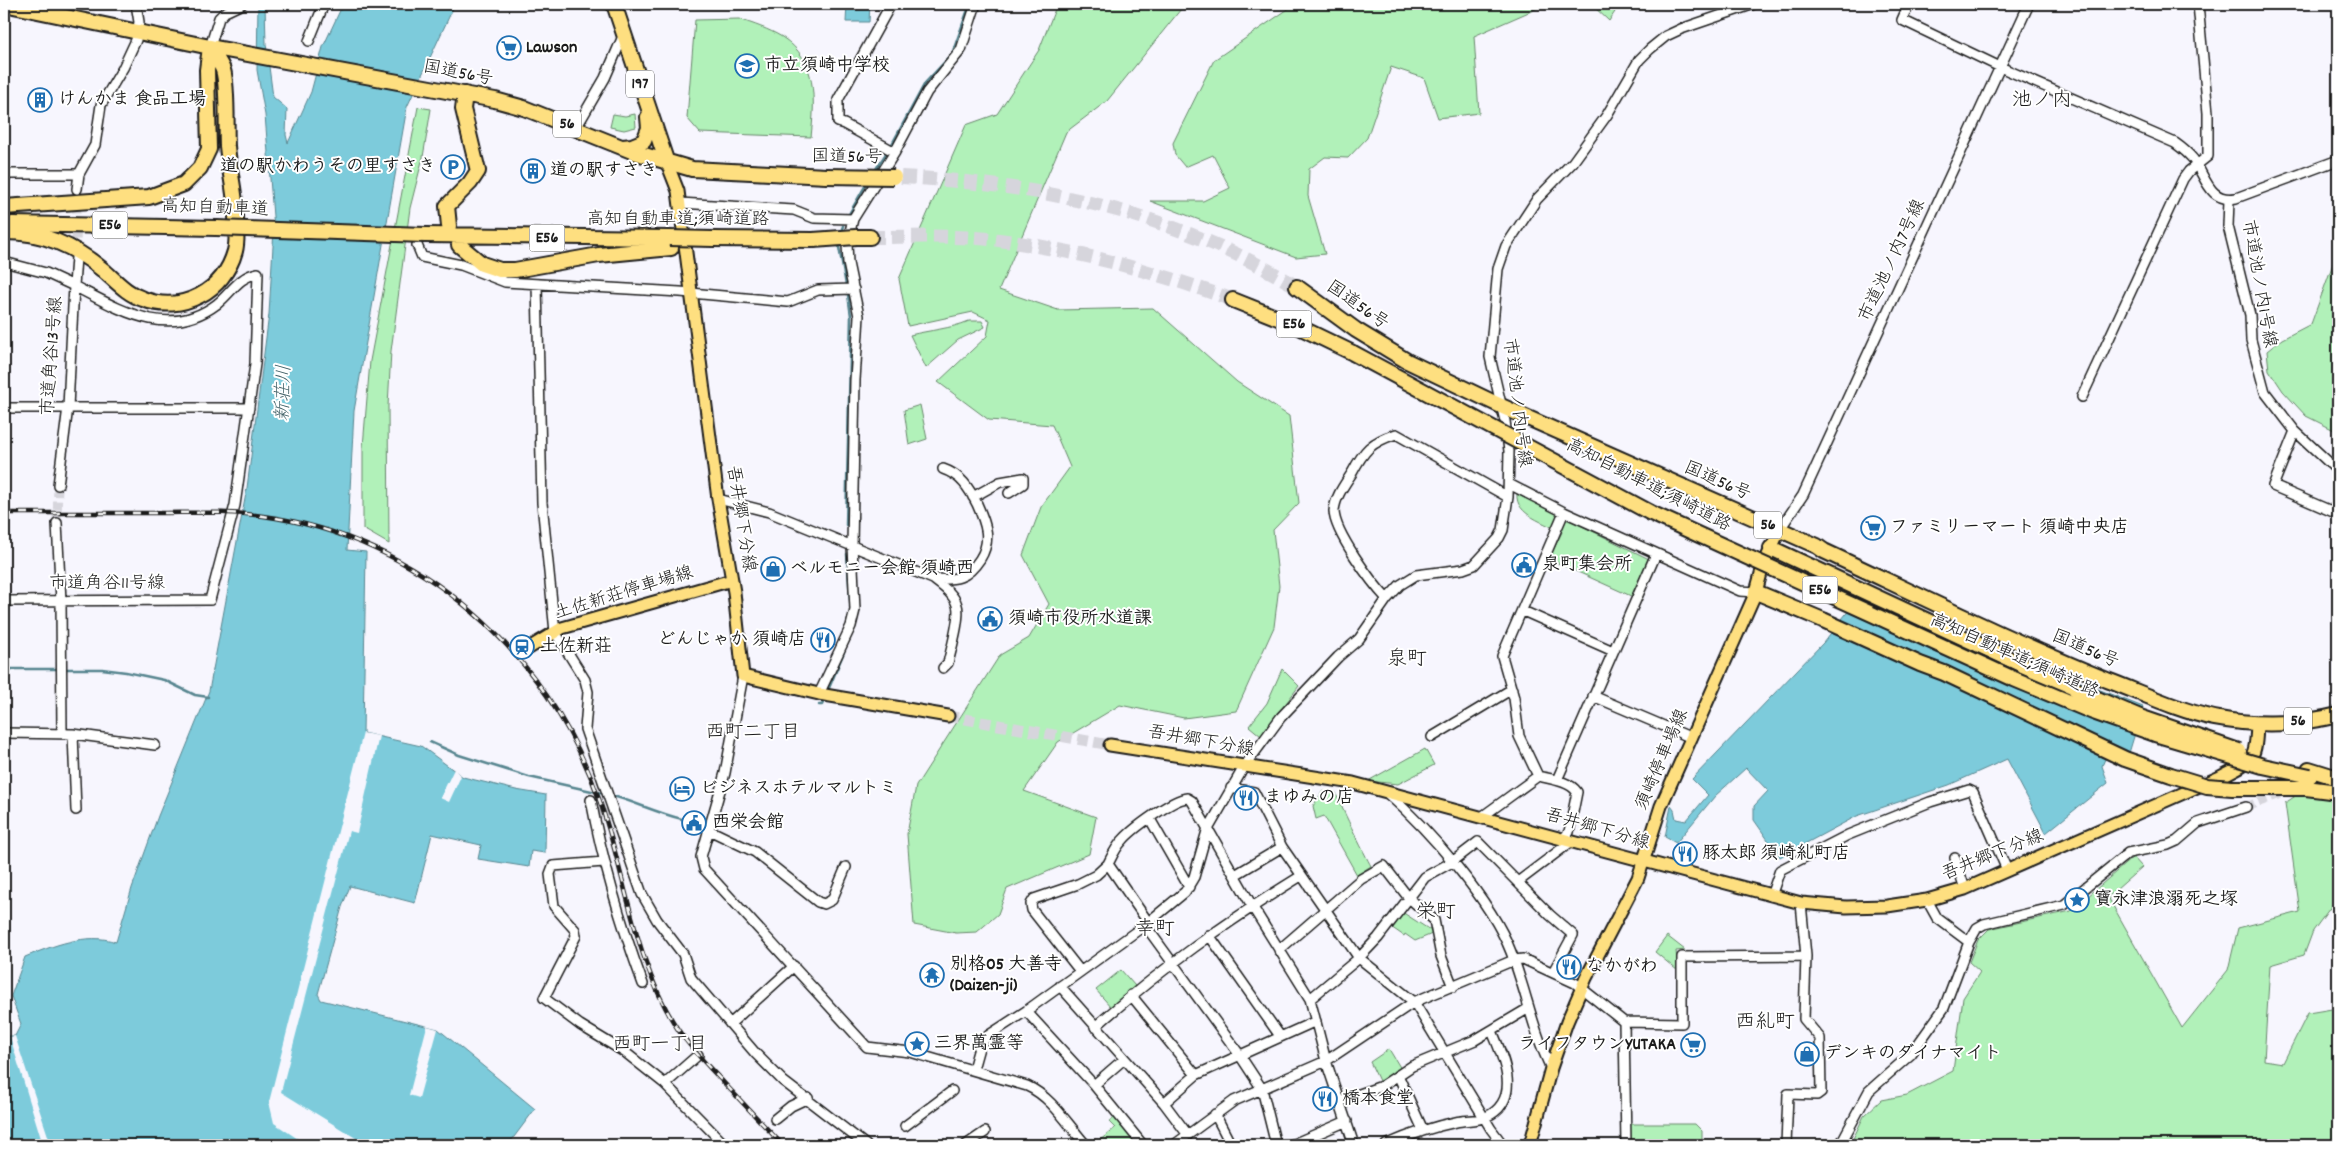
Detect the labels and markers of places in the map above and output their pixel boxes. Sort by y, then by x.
supermarket icon: Lawson [496,35,522,61]
place label: Lawson [526,36,577,61]
school or university icon: 市立須崎中学校 [734,53,760,79]
place label: 市立須崎中学校 [764,54,890,79]
building icon: けんかま 食品工場 [27,87,53,113]
place label: けんかま 食品工場 [58,88,206,113]
parking icon: 道の駅かわうその里すさき [440,154,466,180]
place label: 道の駅かわうその里すさき [220,155,436,180]
building icon: 道の駅すさき [520,158,546,184]
place label: 道の駅すさき [550,159,658,184]
supermarket icon: ファミリーマート 須崎中央店 [1860,515,1886,541]
place label: ファミリーマート 須崎中央店 [1890,516,2129,541]
public building icon: 泉町集会所 [1511,552,1537,578]
place label: 泉町集会所 [1542,553,1632,578]
shop icon: ベルモニー会館 須崎西 [760,556,786,582]
place label: ベルモニー会館 須崎西 [790,557,974,582]
public building icon: 須崎市役所水道課 [977,606,1003,632]
place label: 須崎市役所水道課 [1008,607,1152,632]
restaurant icon: どんじゃか 須崎店 [810,627,836,653]
place label: どんじゃか 須崎店 [657,628,806,653]
station icon: 土佐新荘 [509,634,535,660]
place label: 土佐新荘 [540,635,612,660]
hotel icon: ビジネスホテルマルトミ [669,776,695,802]
place label: ビジネスホテルマルトミ [700,777,897,802]
restaurant icon: まゆみの店 [1233,785,1259,811]
place label: まゆみの店 [1264,786,1354,811]
public building icon: 西栄会館 [681,810,707,836]
place label: 西栄会館 [712,811,784,836]
restaurant icon: 豚太郎 須崎糺町店 [1672,841,1698,867]
place label: 豚太郎 須崎糺町店 [1702,842,1850,867]
place icon: 寶永津浪溺死之塚 [2064,887,2090,913]
place label: 寶永津浪溺死之塚 [2094,888,2238,913]
place label: 別格05 大善寺 (Daizen-ji) [950,953,1062,999]
restaurant icon: なかがわ [1556,954,1582,980]
place label: なかがわ [1586,955,1658,980]
temple icon: 別格05 大善寺 (Daizen-ji) [919,962,945,988]
place icon: 三界萬霊等 [904,1031,930,1057]
place label: 三界萬霊等 [934,1032,1024,1057]
supermarket icon: ライフタウンYUTAKA [1680,1032,1706,1058]
place label: ライフタウンYUTAKA [1518,1033,1676,1058]
shop icon: デンキのダイナマイト [1794,1041,1820,1067]
place label: デンキのダイナマイト [1824,1042,2001,1067]
restaurant icon: 橋本食堂 [1312,1086,1338,1112]
place label: 橋本食堂 [1342,1087,1414,1112]

